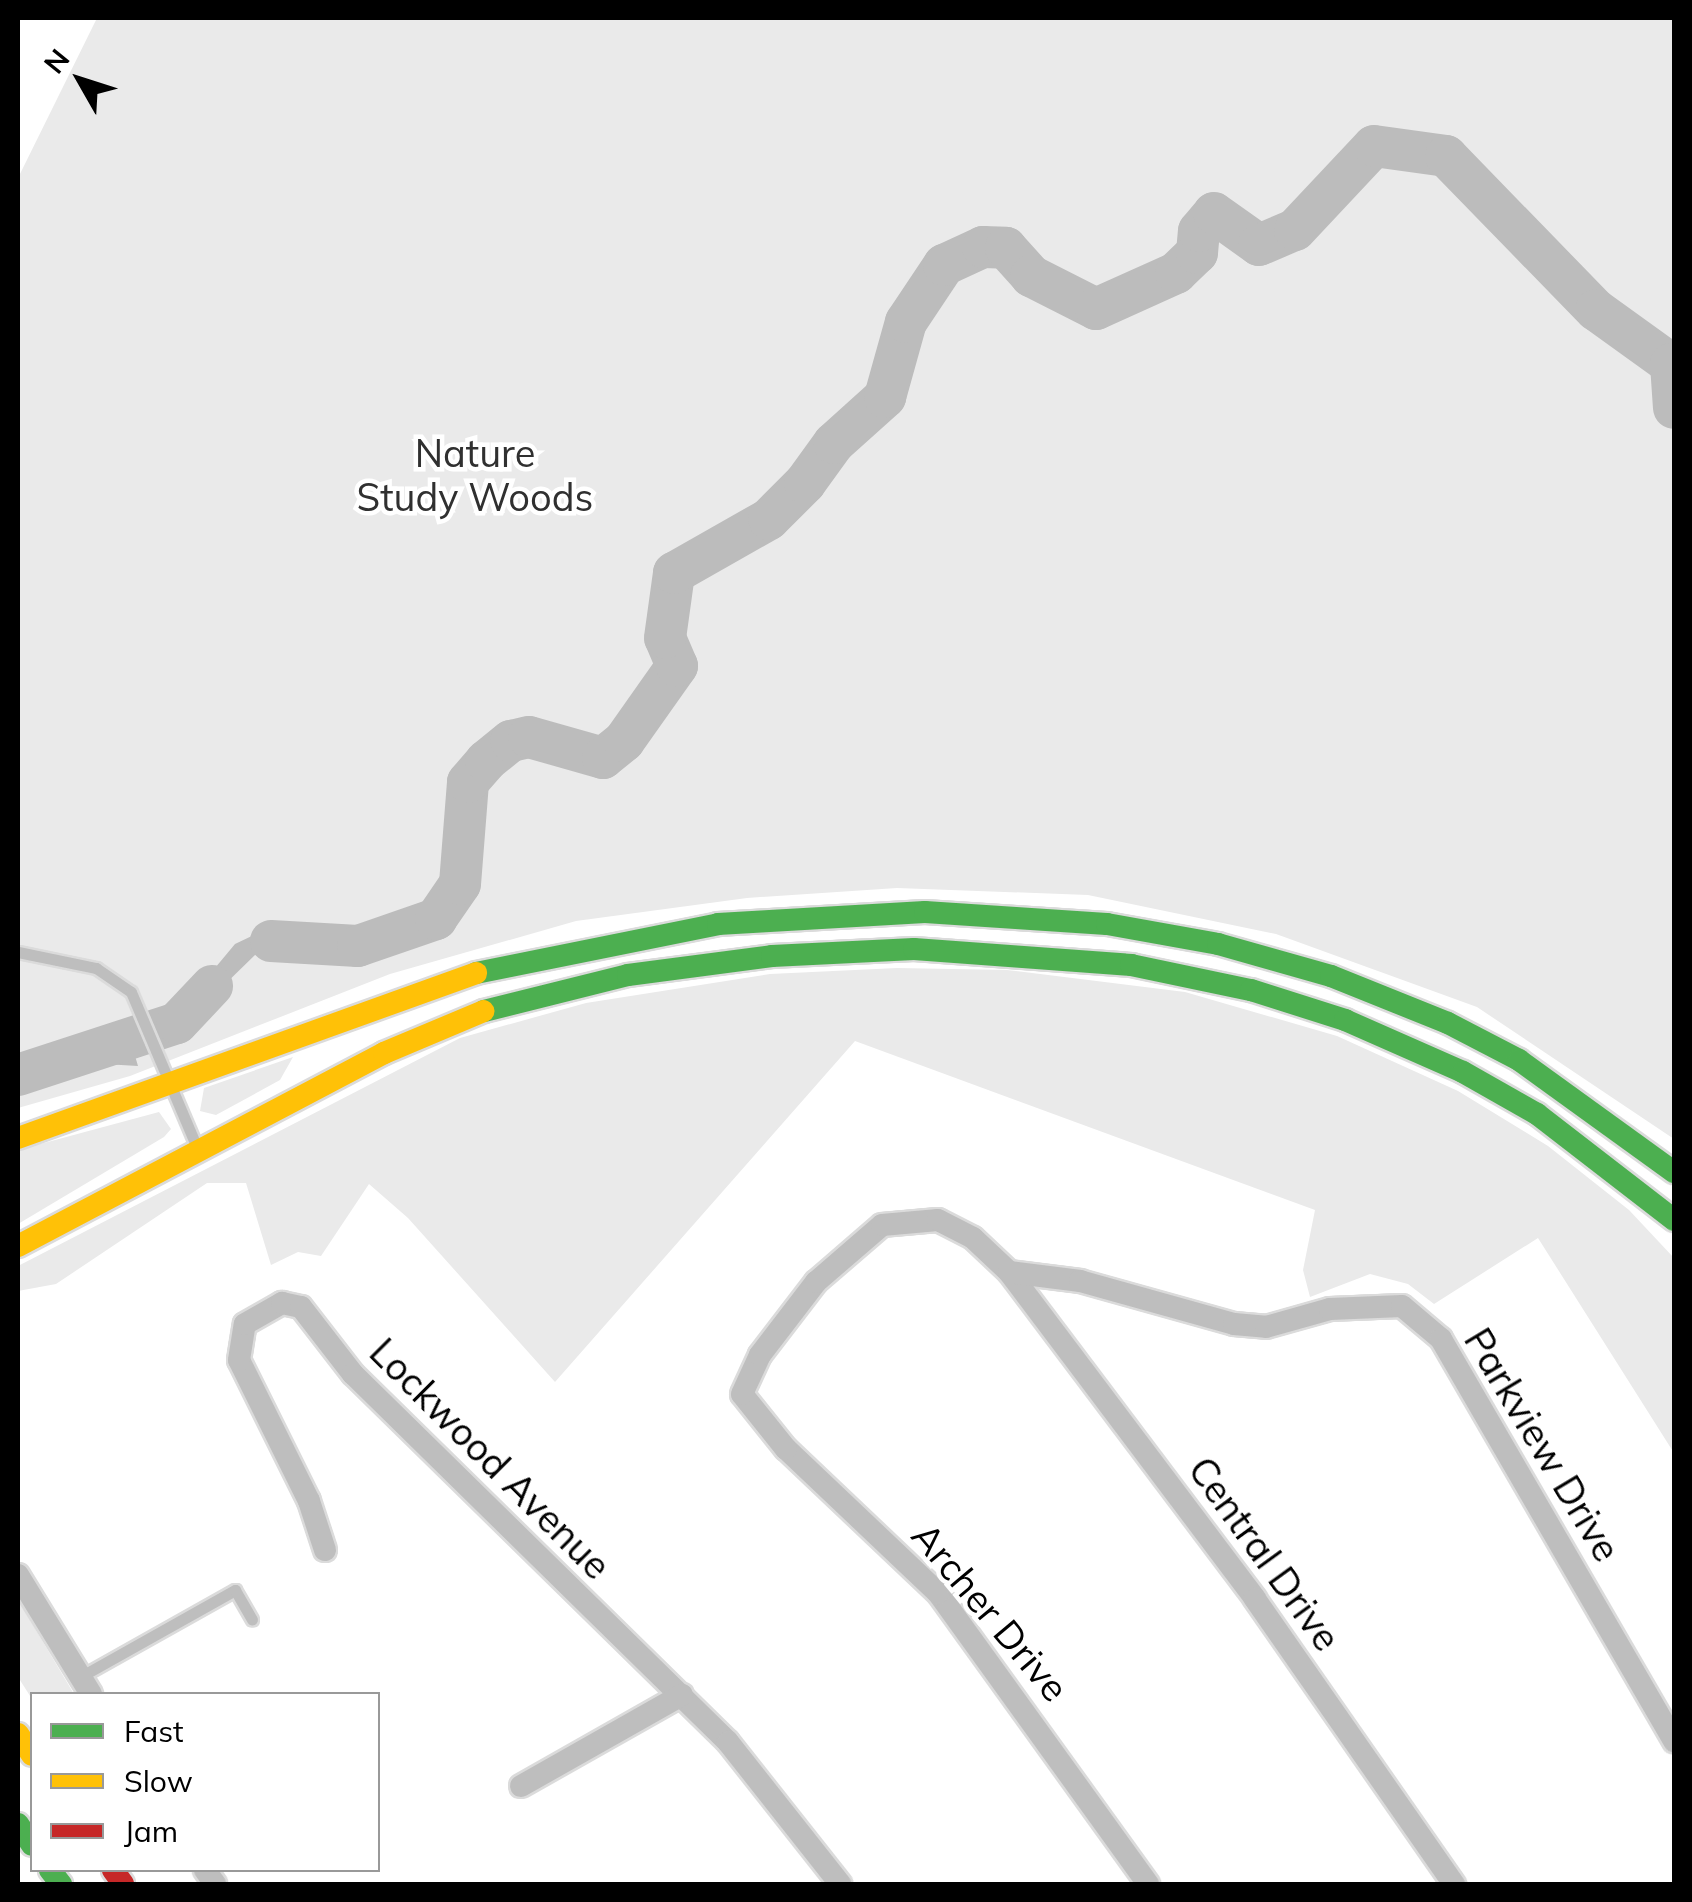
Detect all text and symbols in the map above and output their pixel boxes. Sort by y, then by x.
north arrow [30,30,130,130]
text: N [36,42,77,80]
park label: Nature Study Woods [357,431,593,520]
street label: Parkview Drive [1455,1320,1629,1570]
street label: Lockwood Avenue [360,1329,620,1589]
street label: Central Drive [1179,1448,1349,1660]
street label: Archer Drive [902,1514,1078,1710]
legend [30,1692,380,1872]
text: Fast [124,1712,184,1750]
text: Slow [124,1762,193,1800]
text: Jam [124,1812,178,1850]

